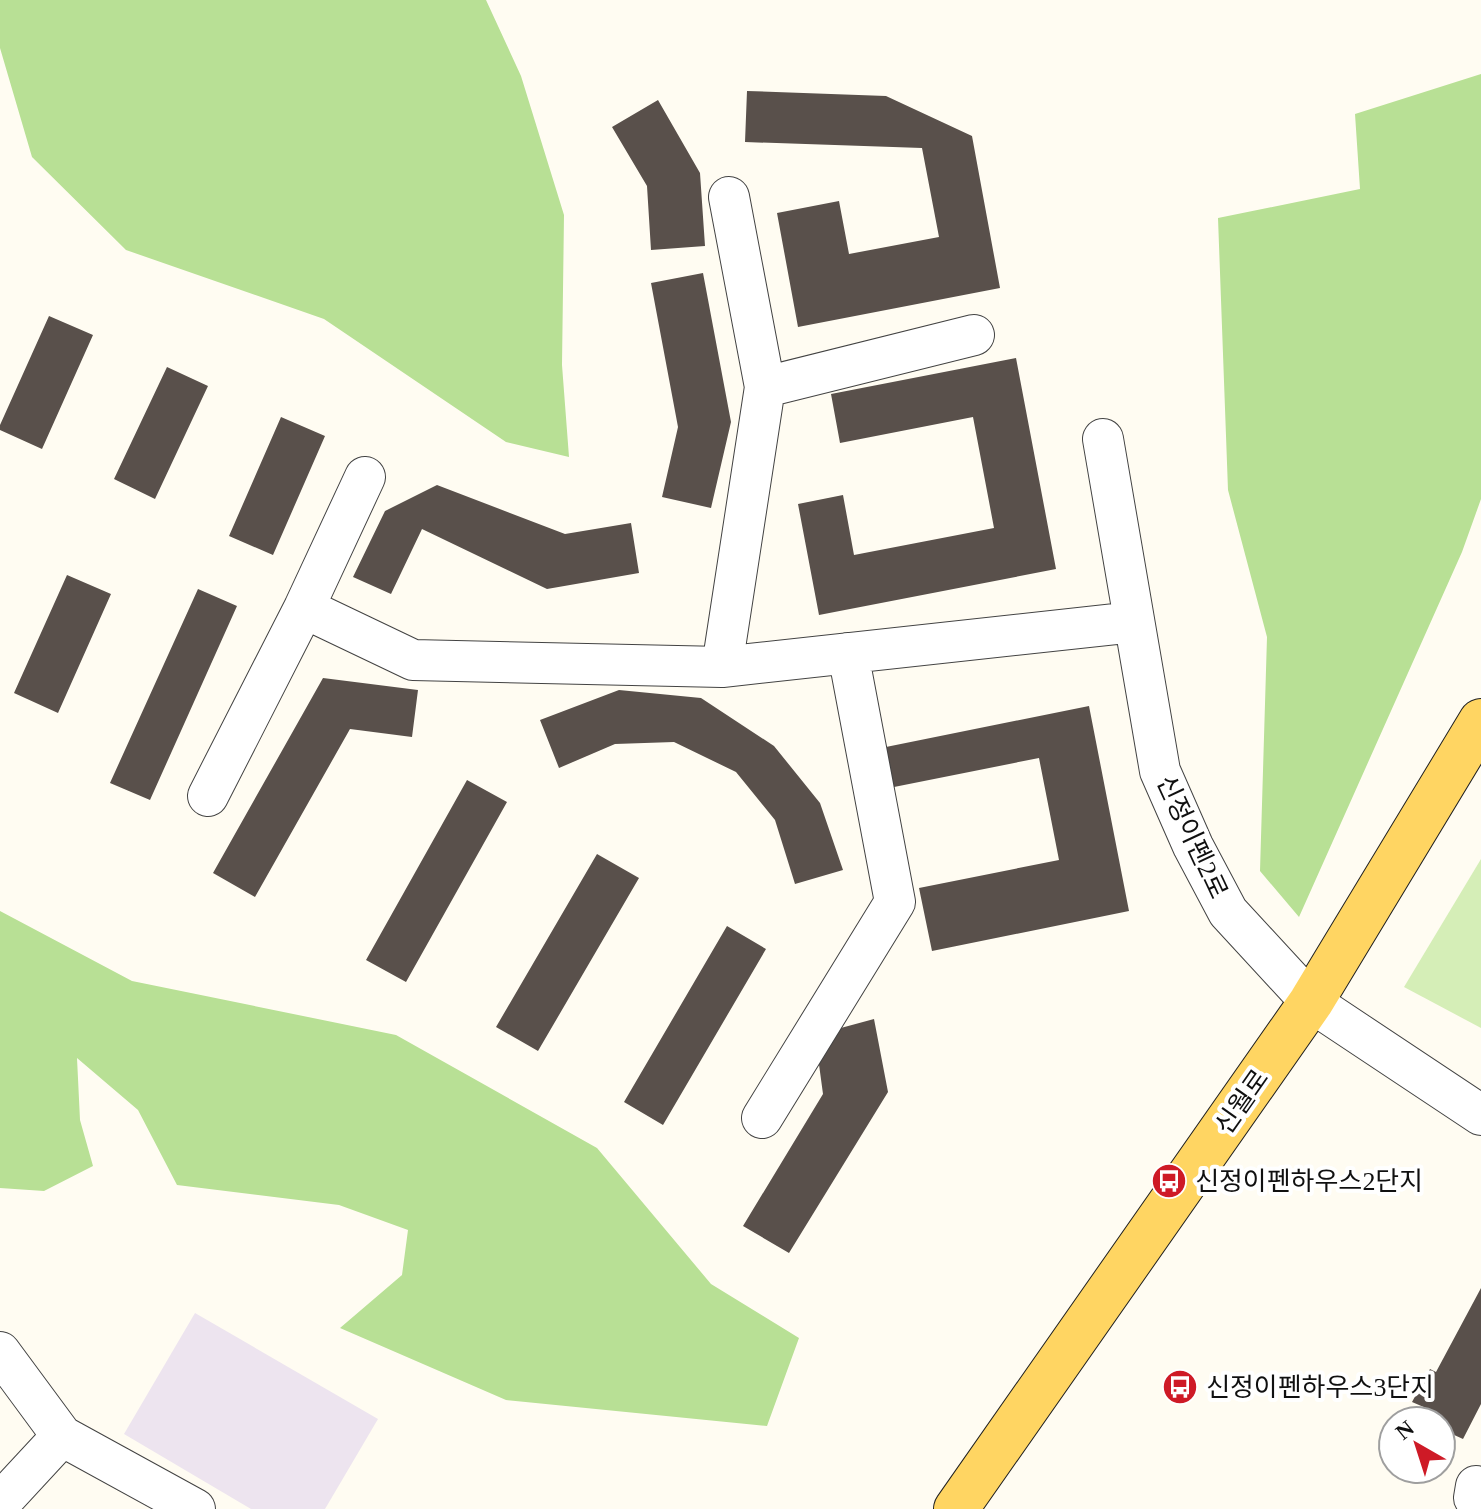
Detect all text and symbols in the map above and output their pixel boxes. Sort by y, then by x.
street label: 신정이펜2로 [1151,771,1233,903]
street label: 신월로 [1210,1064,1274,1140]
bus stop icon: 신정이펜하우스2단지 [1150,1162,1188,1200]
place label: 신정이펜하우스2단지 [1195,1167,1423,1196]
bus stop icon: 신정이펜하우스3단지 [1161,1368,1199,1406]
place label: 신정이펜하우스3단지 [1206,1373,1434,1402]
north arrow [1377,1405,1457,1485]
text: N [1391,1415,1419,1445]

